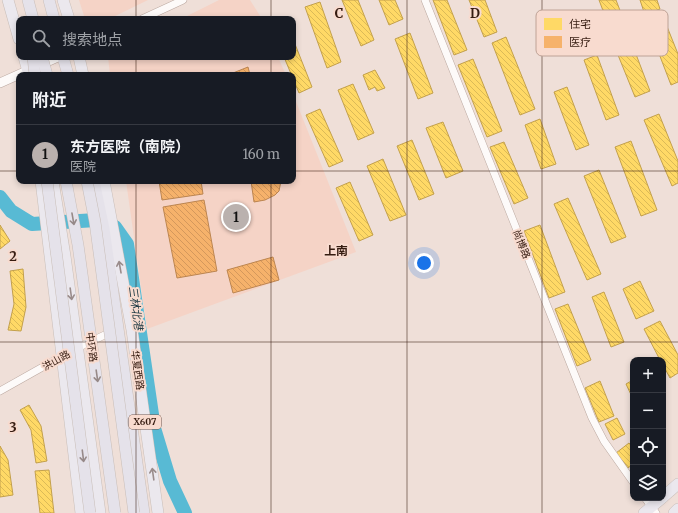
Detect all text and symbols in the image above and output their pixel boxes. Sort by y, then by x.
text: C [335,5,344,22]
text: D [470,5,480,22]
legend [536,10,668,56]
search box [16,16,296,60]
text: 住宅 [569,17,591,31]
icon: search [30,27,52,49]
text: 搜索地点 [62,30,122,49]
text: 医疗 [569,35,591,49]
text: 附近 [32,89,66,111]
text: 东方医院（南院） [70,137,190,156]
text: 1 [42,146,48,163]
text: 160 m [242,146,280,163]
text: 医院 [70,158,96,175]
pin: 1 [223,202,249,232]
one-way arrow [69,212,77,225]
street label: 尚博路 [510,228,533,261]
district label: 上南 [324,243,348,258]
text: 2 [9,248,17,265]
your location [414,253,434,273]
one-way arrow [115,261,123,274]
water label: 三林北港 [126,285,146,333]
one-way arrow [67,287,75,300]
street label: 中环路 [83,331,100,363]
street label: 洪山路 [40,347,73,373]
street label: 华夏西路 [128,349,147,391]
map controls [630,357,666,501]
button: + [630,357,666,393]
one-way arrow [93,369,101,382]
button: − [630,393,666,429]
road number: X607 [129,415,161,429]
text: 3 [9,419,17,436]
button: locate [630,429,666,465]
one-way arrow [79,449,87,462]
button: layers [630,465,666,501]
one-way arrow [149,468,157,481]

